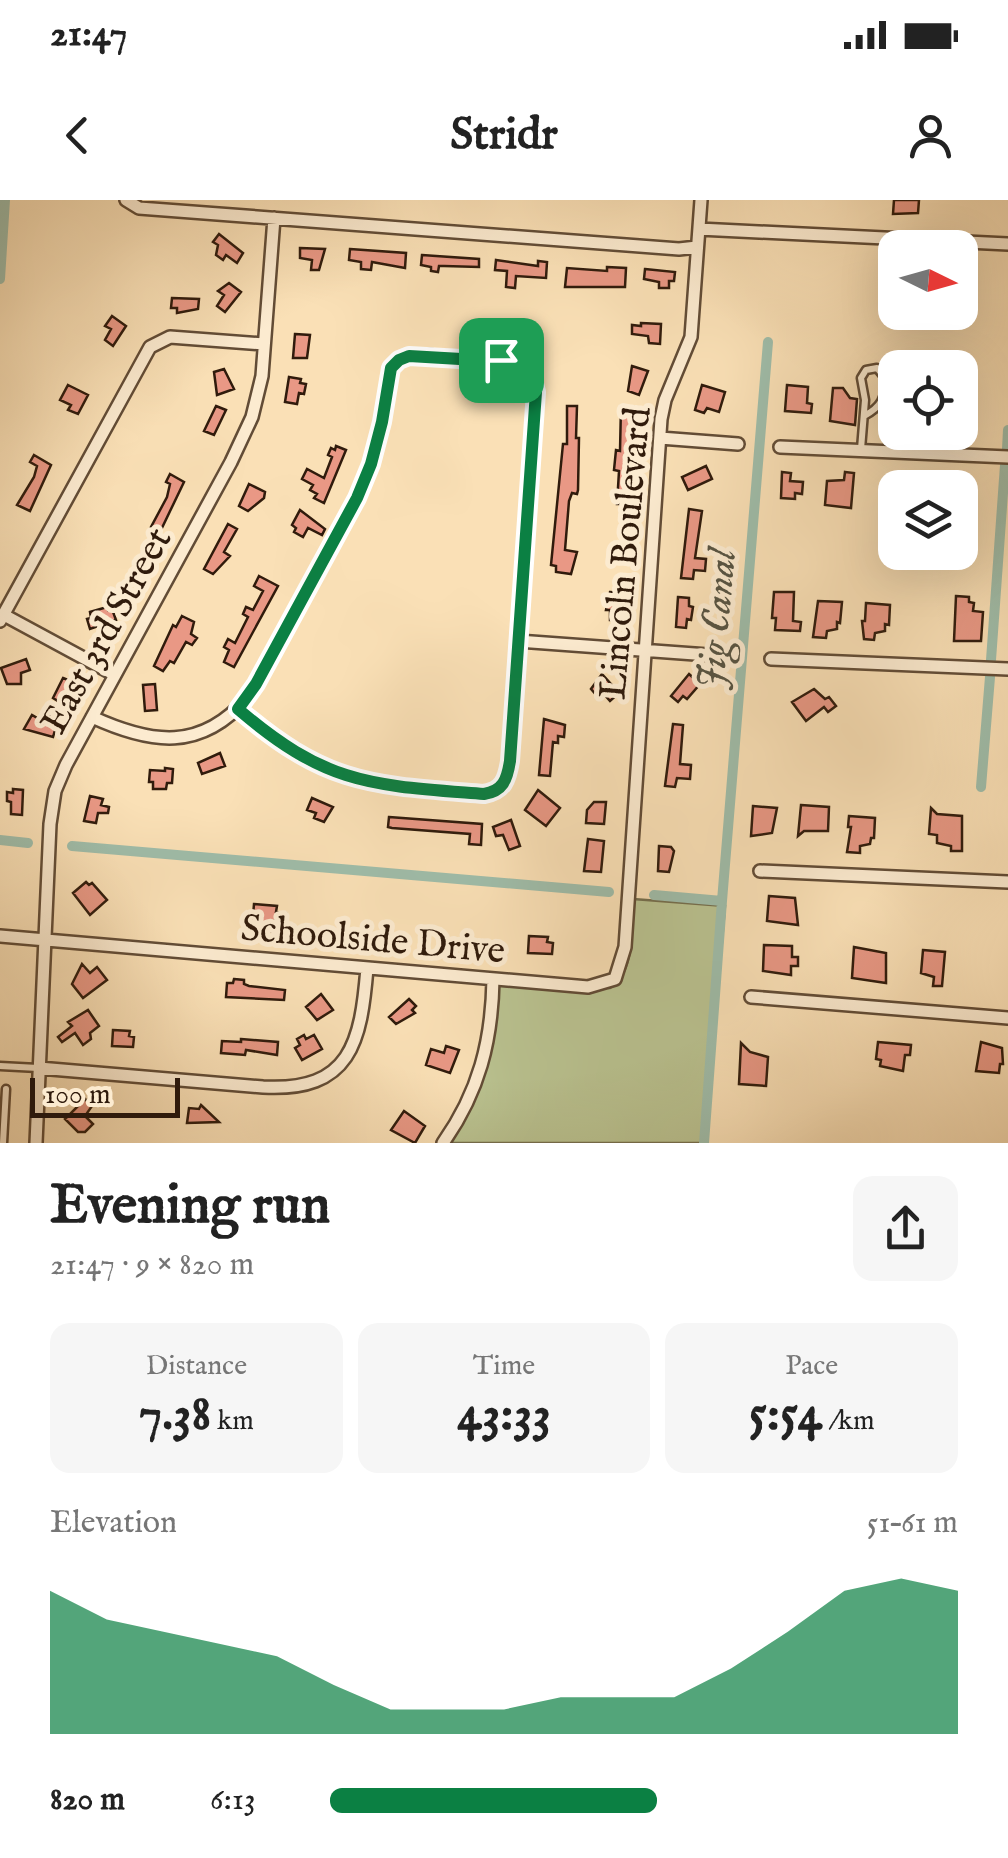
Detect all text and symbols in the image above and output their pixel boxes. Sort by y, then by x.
text: 21:47 [50,11,127,59]
text: Stridr [450,107,558,164]
icon: back [50,108,105,163]
icon: person [903,108,958,163]
north arrow [878,230,978,330]
map controls [878,230,978,570]
pin [459,318,544,403]
icon: arrive [474,333,529,388]
button: locate [878,350,978,450]
street label: Lincoln Boulevard [590,404,664,701]
button: layers [878,470,978,570]
street label: East 3rd Street [31,520,184,743]
water label: Jig Canal [687,544,750,691]
street label: Schoolside Drive [239,906,507,976]
scale bar [30,1073,180,1118]
text: 100 m [45,1078,111,1113]
text: Evening run [50,1172,330,1242]
button: share [853,1176,958,1281]
text: 21:47 · 9 × 820 m [50,1245,254,1286]
text: Distance [146,1349,247,1384]
text: Time [473,1349,535,1384]
text: Pace [785,1349,838,1384]
text: 7.38 [139,1384,211,1447]
text: 43:33 [457,1384,551,1447]
text: 5:54 [749,1384,822,1447]
text: km [211,1404,254,1439]
text: /km [822,1404,875,1439]
text: Elevation [50,1503,177,1544]
text: 51–61 m [867,1503,958,1544]
text: 820 m [50,1780,125,1821]
text: 6:13 [210,1780,256,1821]

